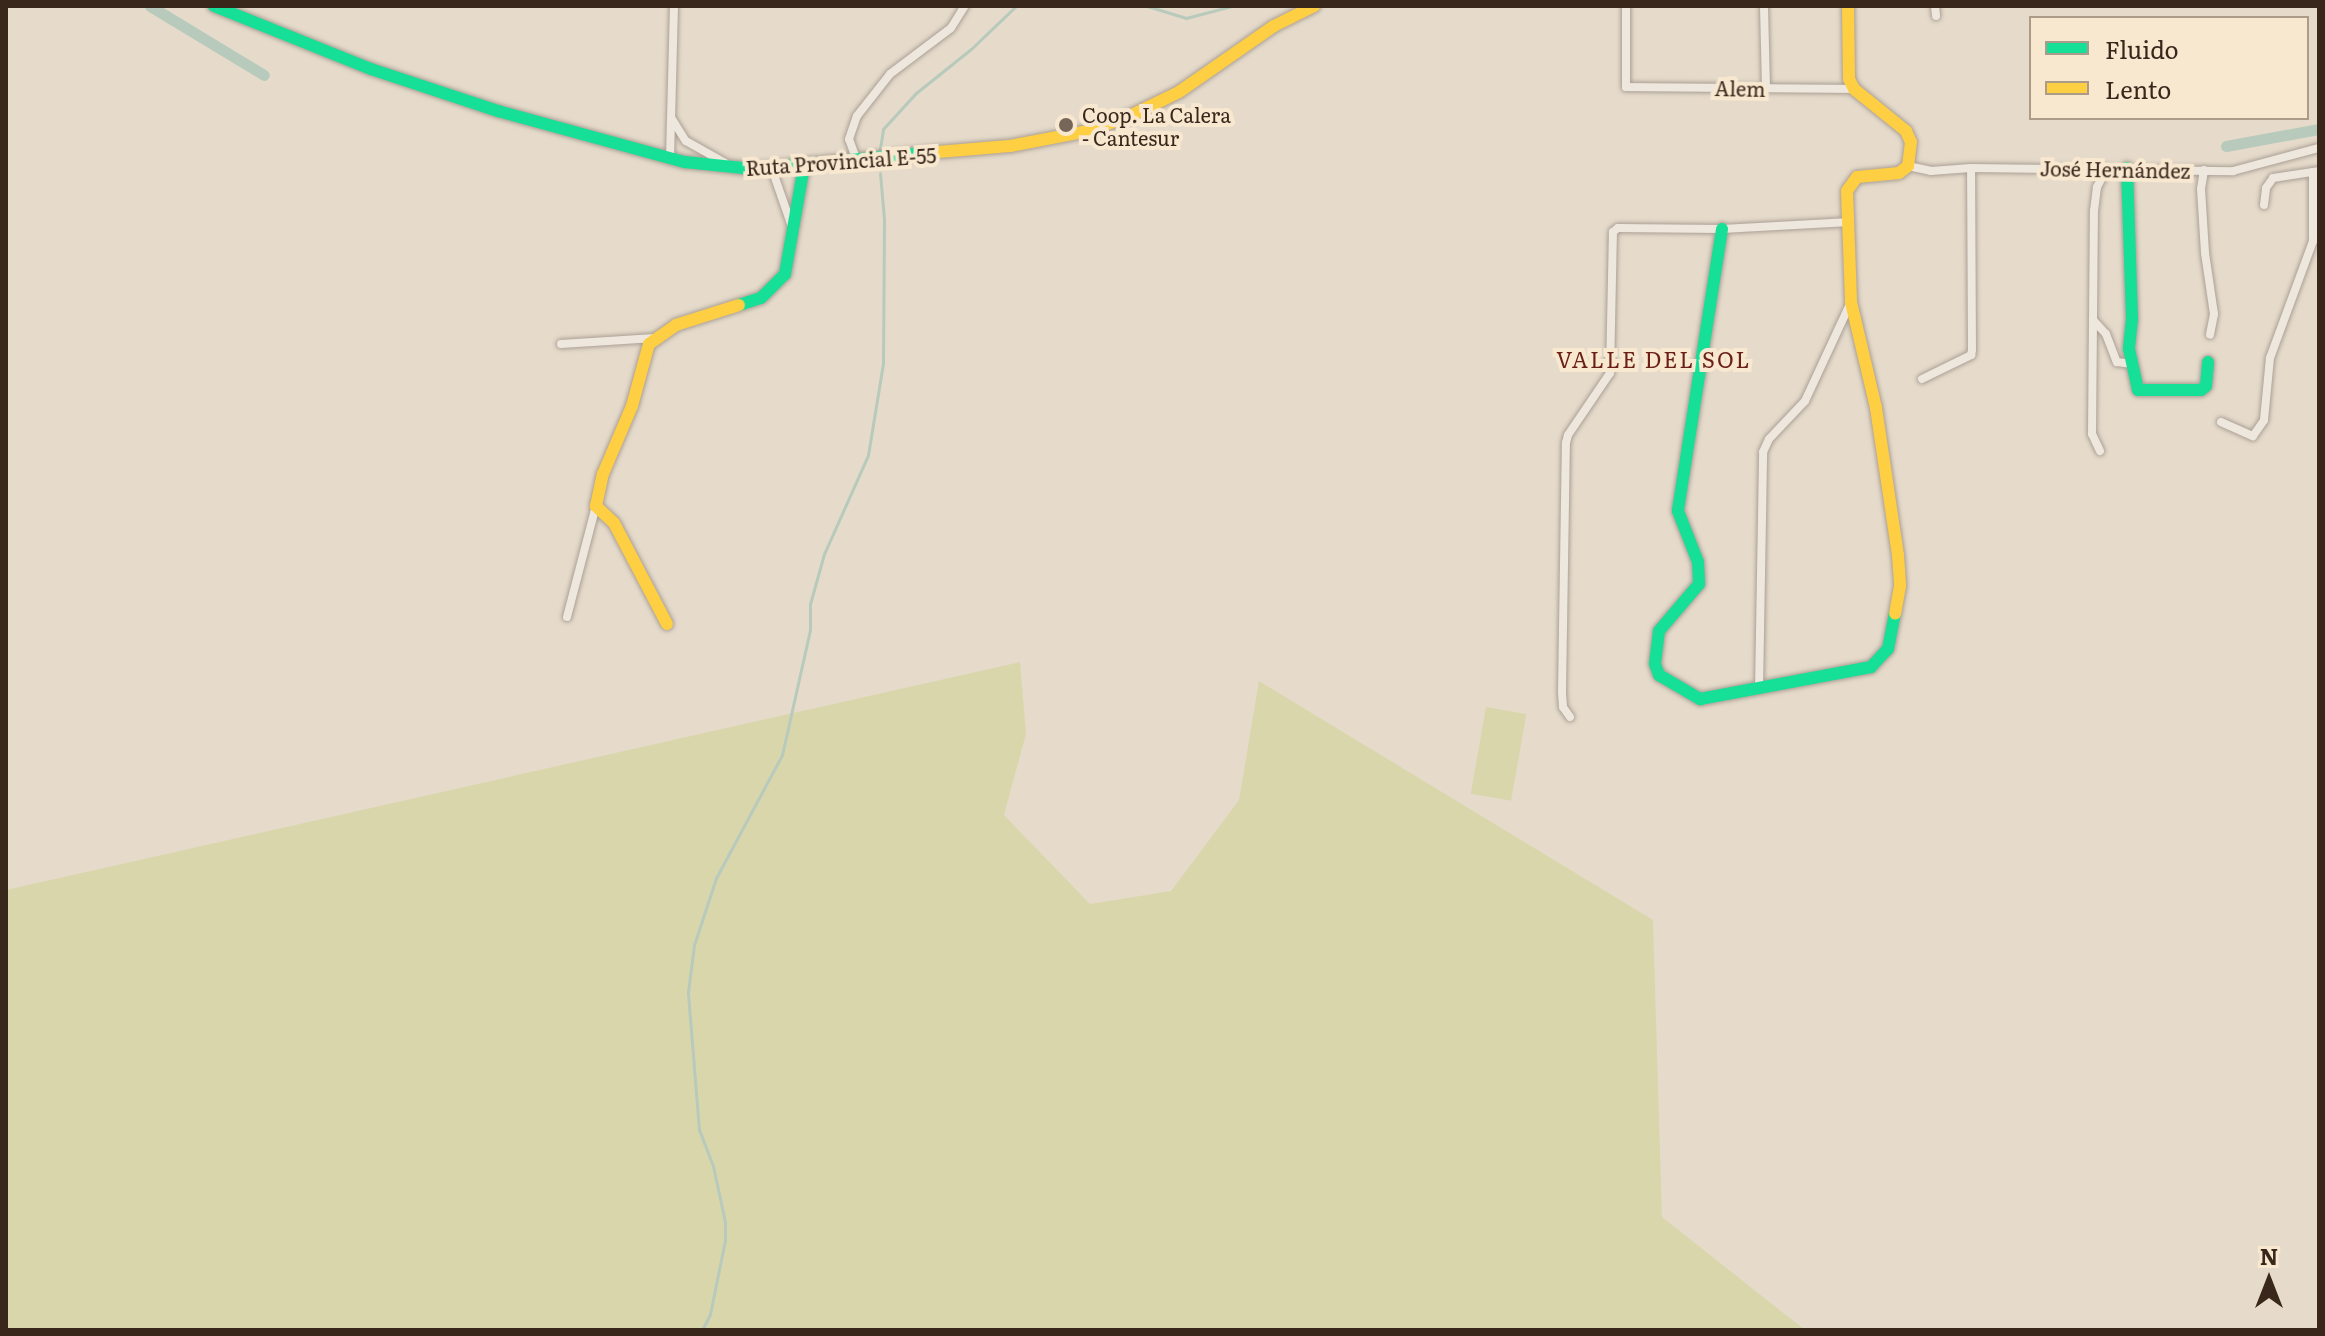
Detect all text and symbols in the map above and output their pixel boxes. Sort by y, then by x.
legend [2029,16,2309,120]
text: Fluido [2105,31,2179,66]
text: Lento [2105,71,2171,106]
street label: Alem [1714,76,1766,100]
place label: Coop. La Calera - Cantesur [1082,102,1231,149]
marker: Coop. La Calera - Cantesur [1057,116,1075,134]
street label: Ruta Provincial E-55 [745,142,937,180]
street label: José Hernández [2040,156,2190,182]
district label: VALLE DEL SOL [1556,346,1752,372]
text: N [2260,1239,2278,1272]
north arrow [2229,1240,2309,1320]

